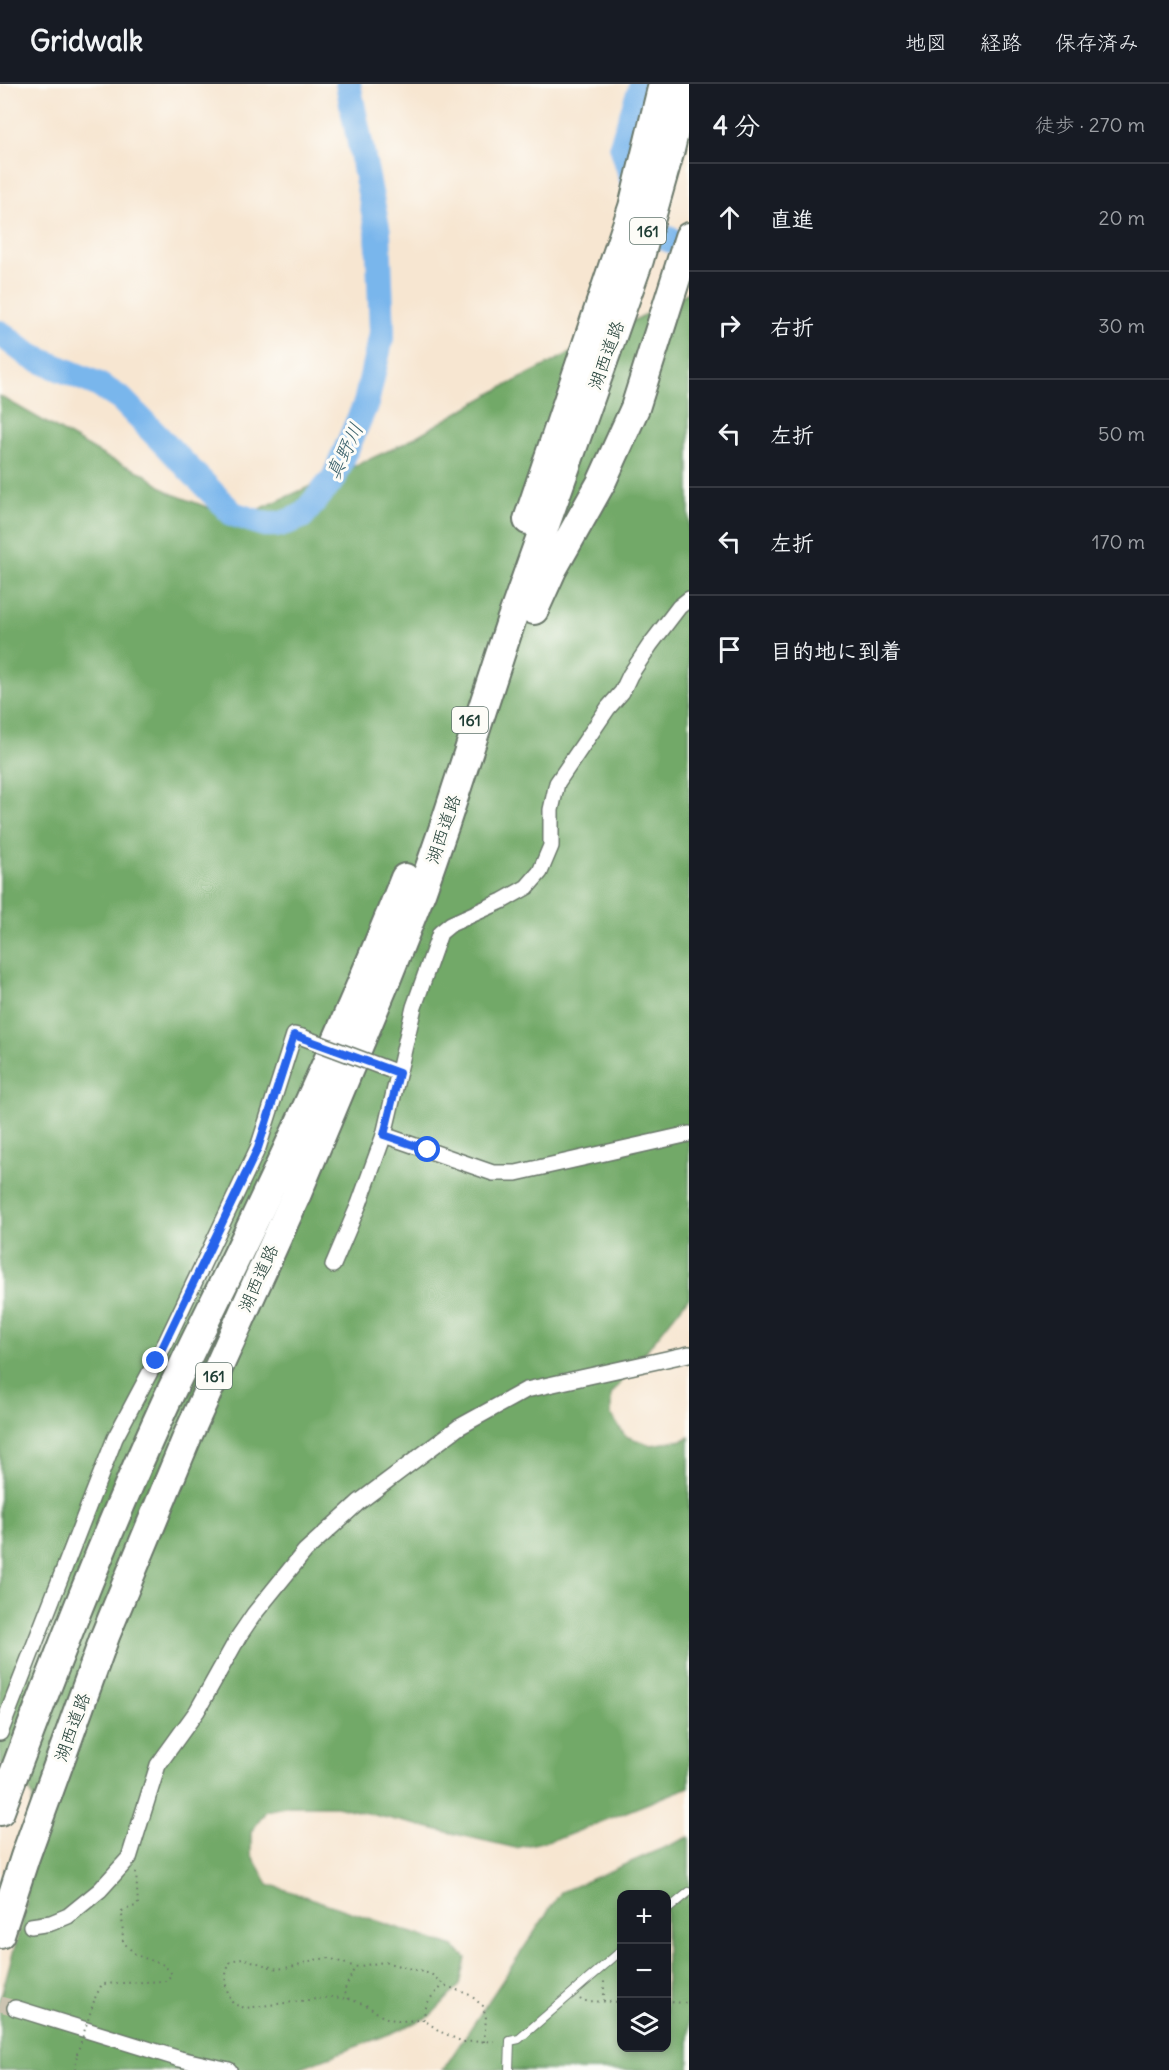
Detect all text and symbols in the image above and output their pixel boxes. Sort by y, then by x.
text: Gridwalk [30,23,143,59]
text: 地図 [905,29,947,56]
text: 経路 [980,29,1022,56]
text: 保存済み [1055,29,1139,56]
text: 4 分 [713,109,760,142]
text: 徒歩 · 270 m [1035,112,1145,137]
icon: ahead [713,201,746,234]
text: 直進 [770,205,814,233]
text: 20 m [1099,205,1145,230]
road number: 161 [630,218,666,244]
icon: right [713,309,746,342]
text: 右折 [770,313,814,341]
text: 30 m [1098,313,1145,338]
street label: 湖西道路 [583,317,629,393]
icon: left [713,417,746,450]
water label: 真野川 [320,419,368,483]
text: 左折 [770,421,814,449]
text: 50 m [1098,421,1145,446]
icon: left [713,525,746,558]
text: 左折 [770,529,814,557]
text: 170 m [1092,529,1145,554]
icon: arrive [713,633,746,666]
text: 目的地に到着 [770,637,902,665]
road number: 161 [452,707,488,733]
street label: 湖西道路 [420,791,466,867]
route start [414,1136,440,1162]
street label: 湖西道路 [233,1240,283,1316]
route end [142,1347,168,1373]
road number: 161 [196,1363,232,1389]
street label: 湖西道路 [49,1689,95,1765]
map controls [617,1890,671,2052]
button: + [617,1890,671,1944]
button: − [617,1944,671,1998]
button: layers [617,1998,671,2052]

